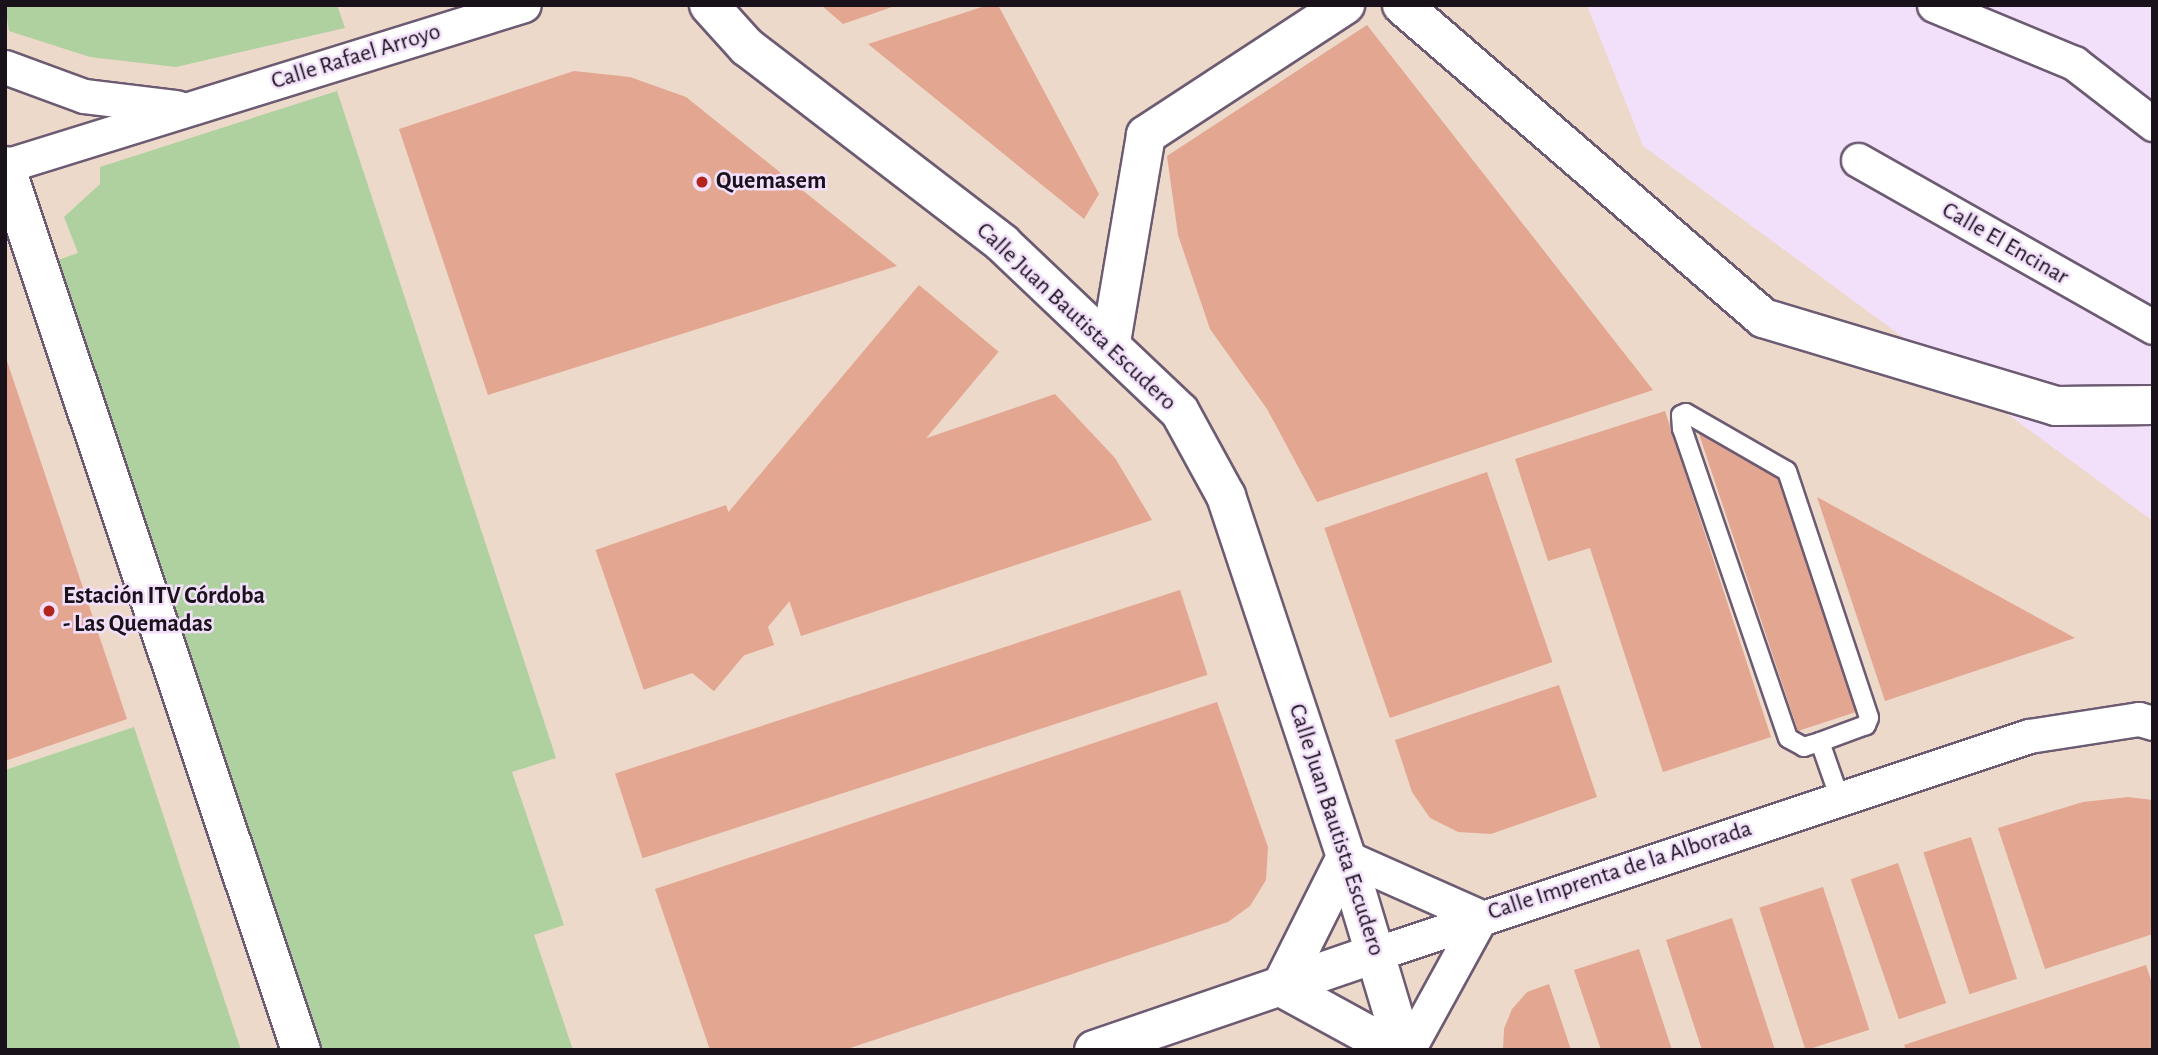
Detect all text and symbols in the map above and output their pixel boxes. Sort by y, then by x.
street label: Calle Rafael Arroyo [268,18,444,96]
place label: Quemasem [716,168,826,196]
marker: Quemasem [694,174,710,190]
street label: Calle El Encinar [1936,196,2074,292]
street label: Calle Juan Bautista Escudero [970,217,1182,417]
place label: Estación ITV Córdoba - Las Quemadas [63,583,265,639]
marker: Estación ITV Córdoba - Las Quemadas [41,603,57,619]
street label: Calle Juan Bautista Escudero [1282,700,1390,960]
street label: Calle Imprenta de la Alborada [1484,815,1756,927]

